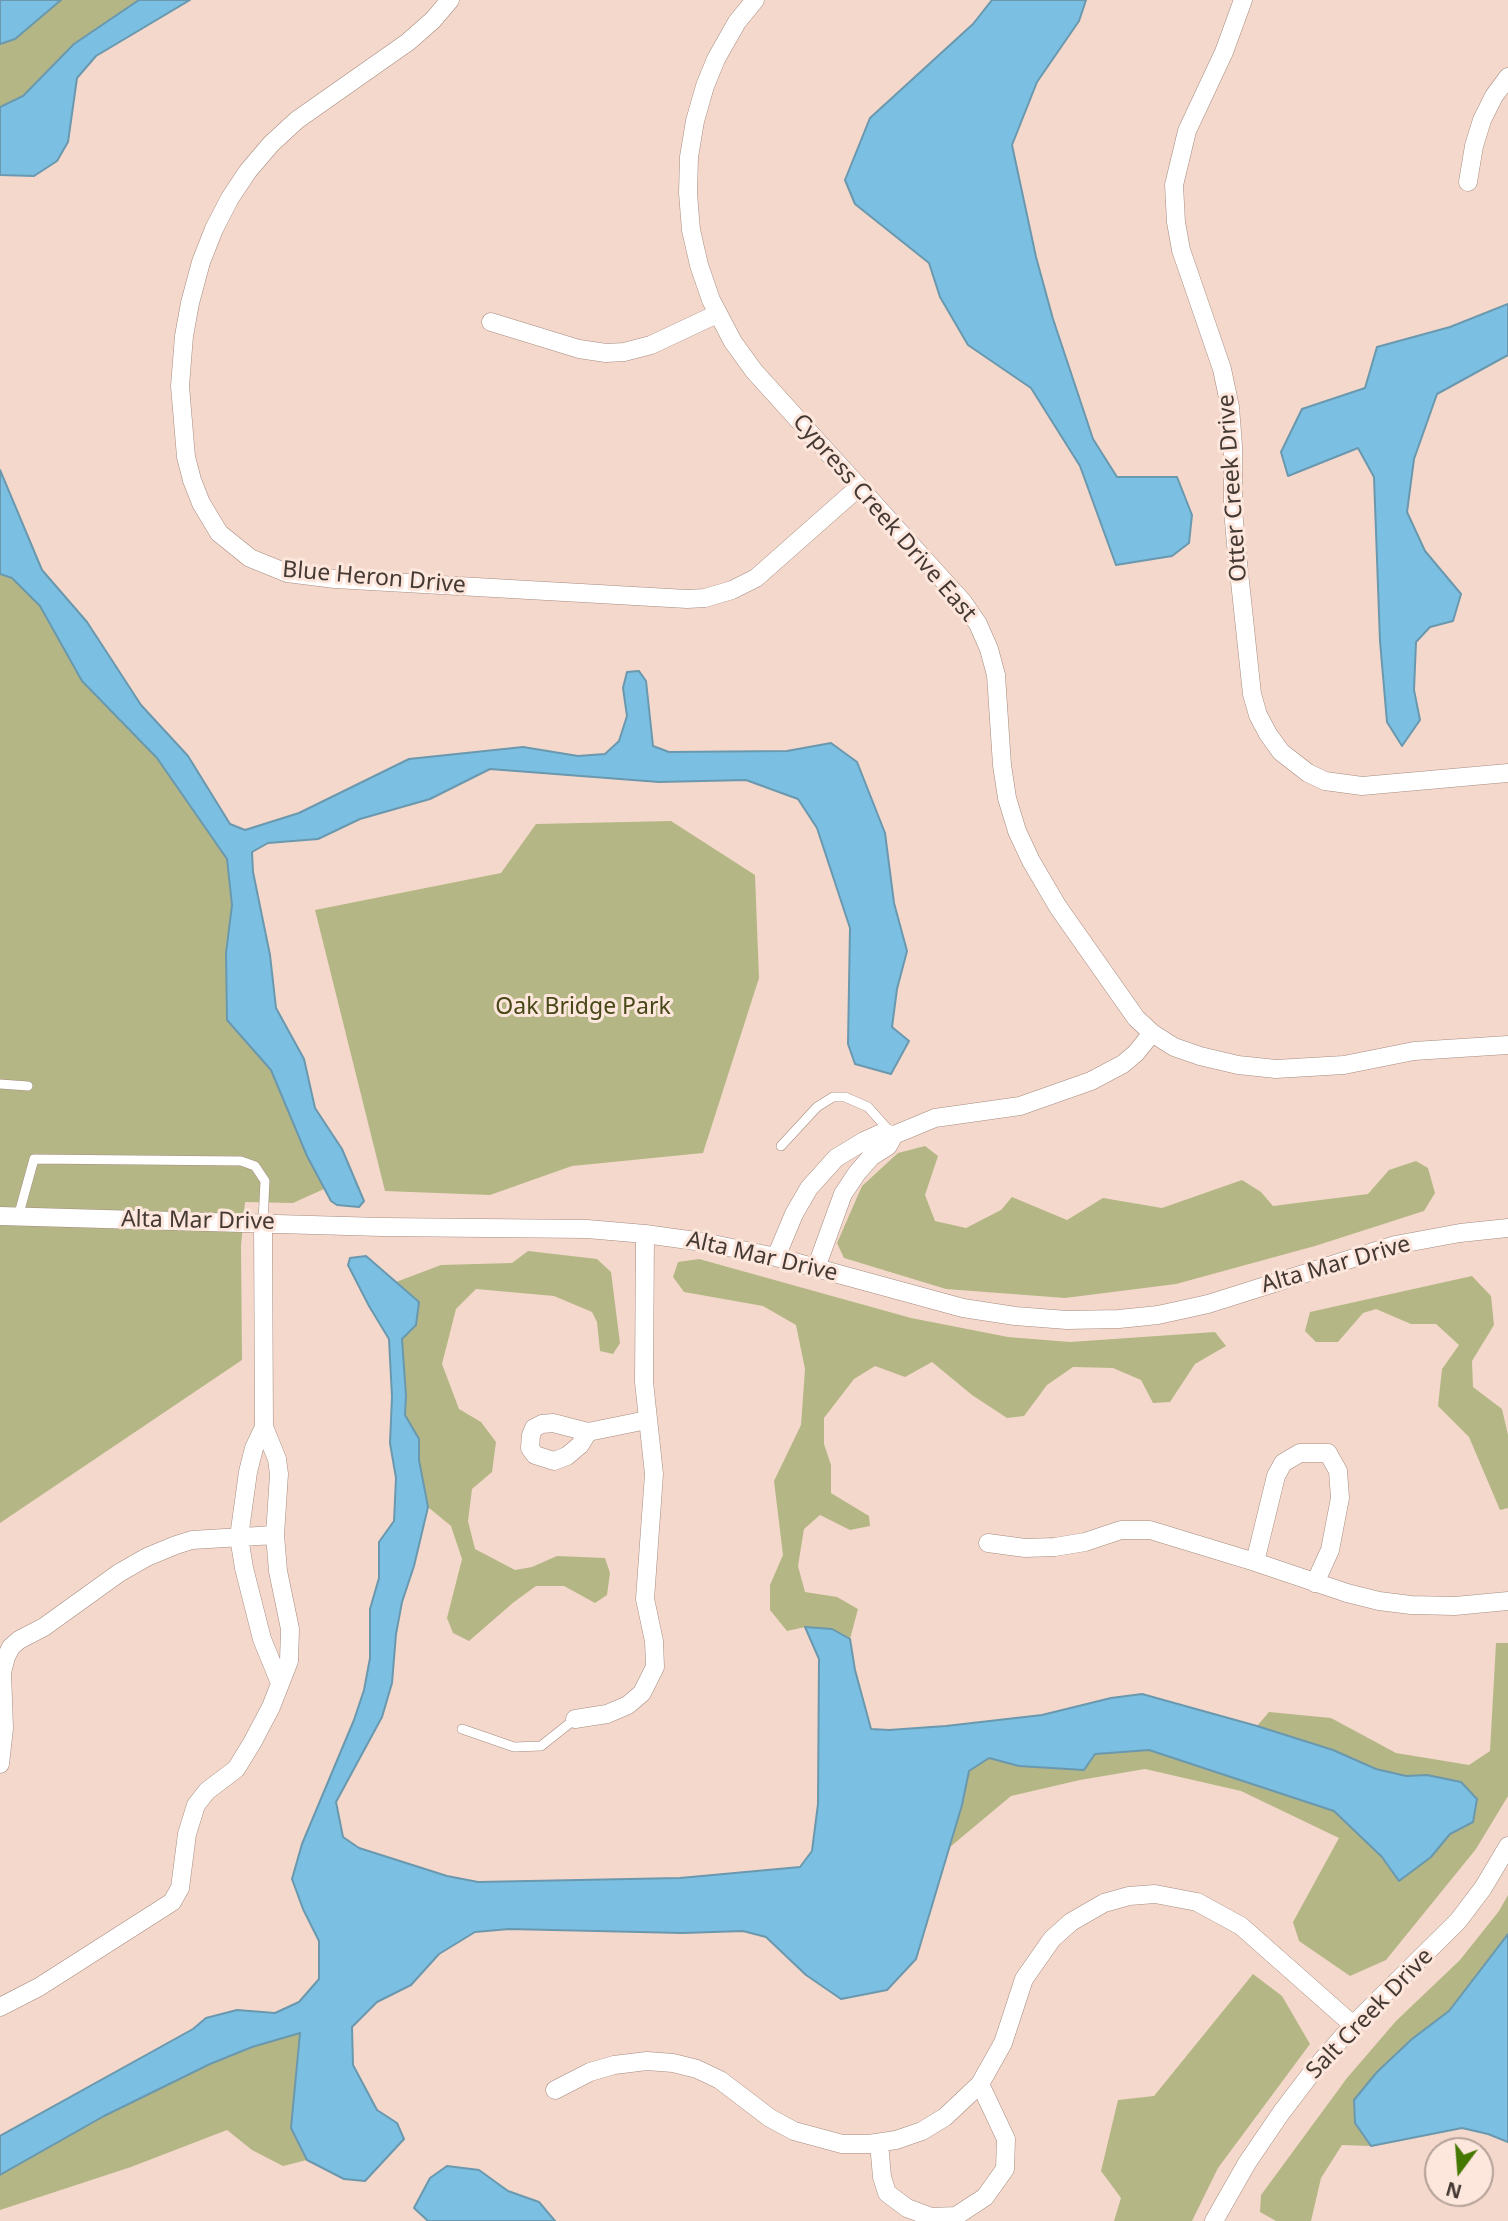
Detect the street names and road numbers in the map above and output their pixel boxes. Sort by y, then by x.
street label: Otter Creek Drive [1213,393,1253,583]
street label: Cypress Creek Drive East [786,409,982,627]
street label: Blue Heron Drive [281,556,467,600]
street label: Alta Mar Drive [121,1206,275,1236]
street label: Alta Mar Drive [684,1226,840,1288]
street label: Alta Mar Drive [1258,1231,1414,1299]
street label: Salt Creek Drive [1301,1943,1439,2085]

